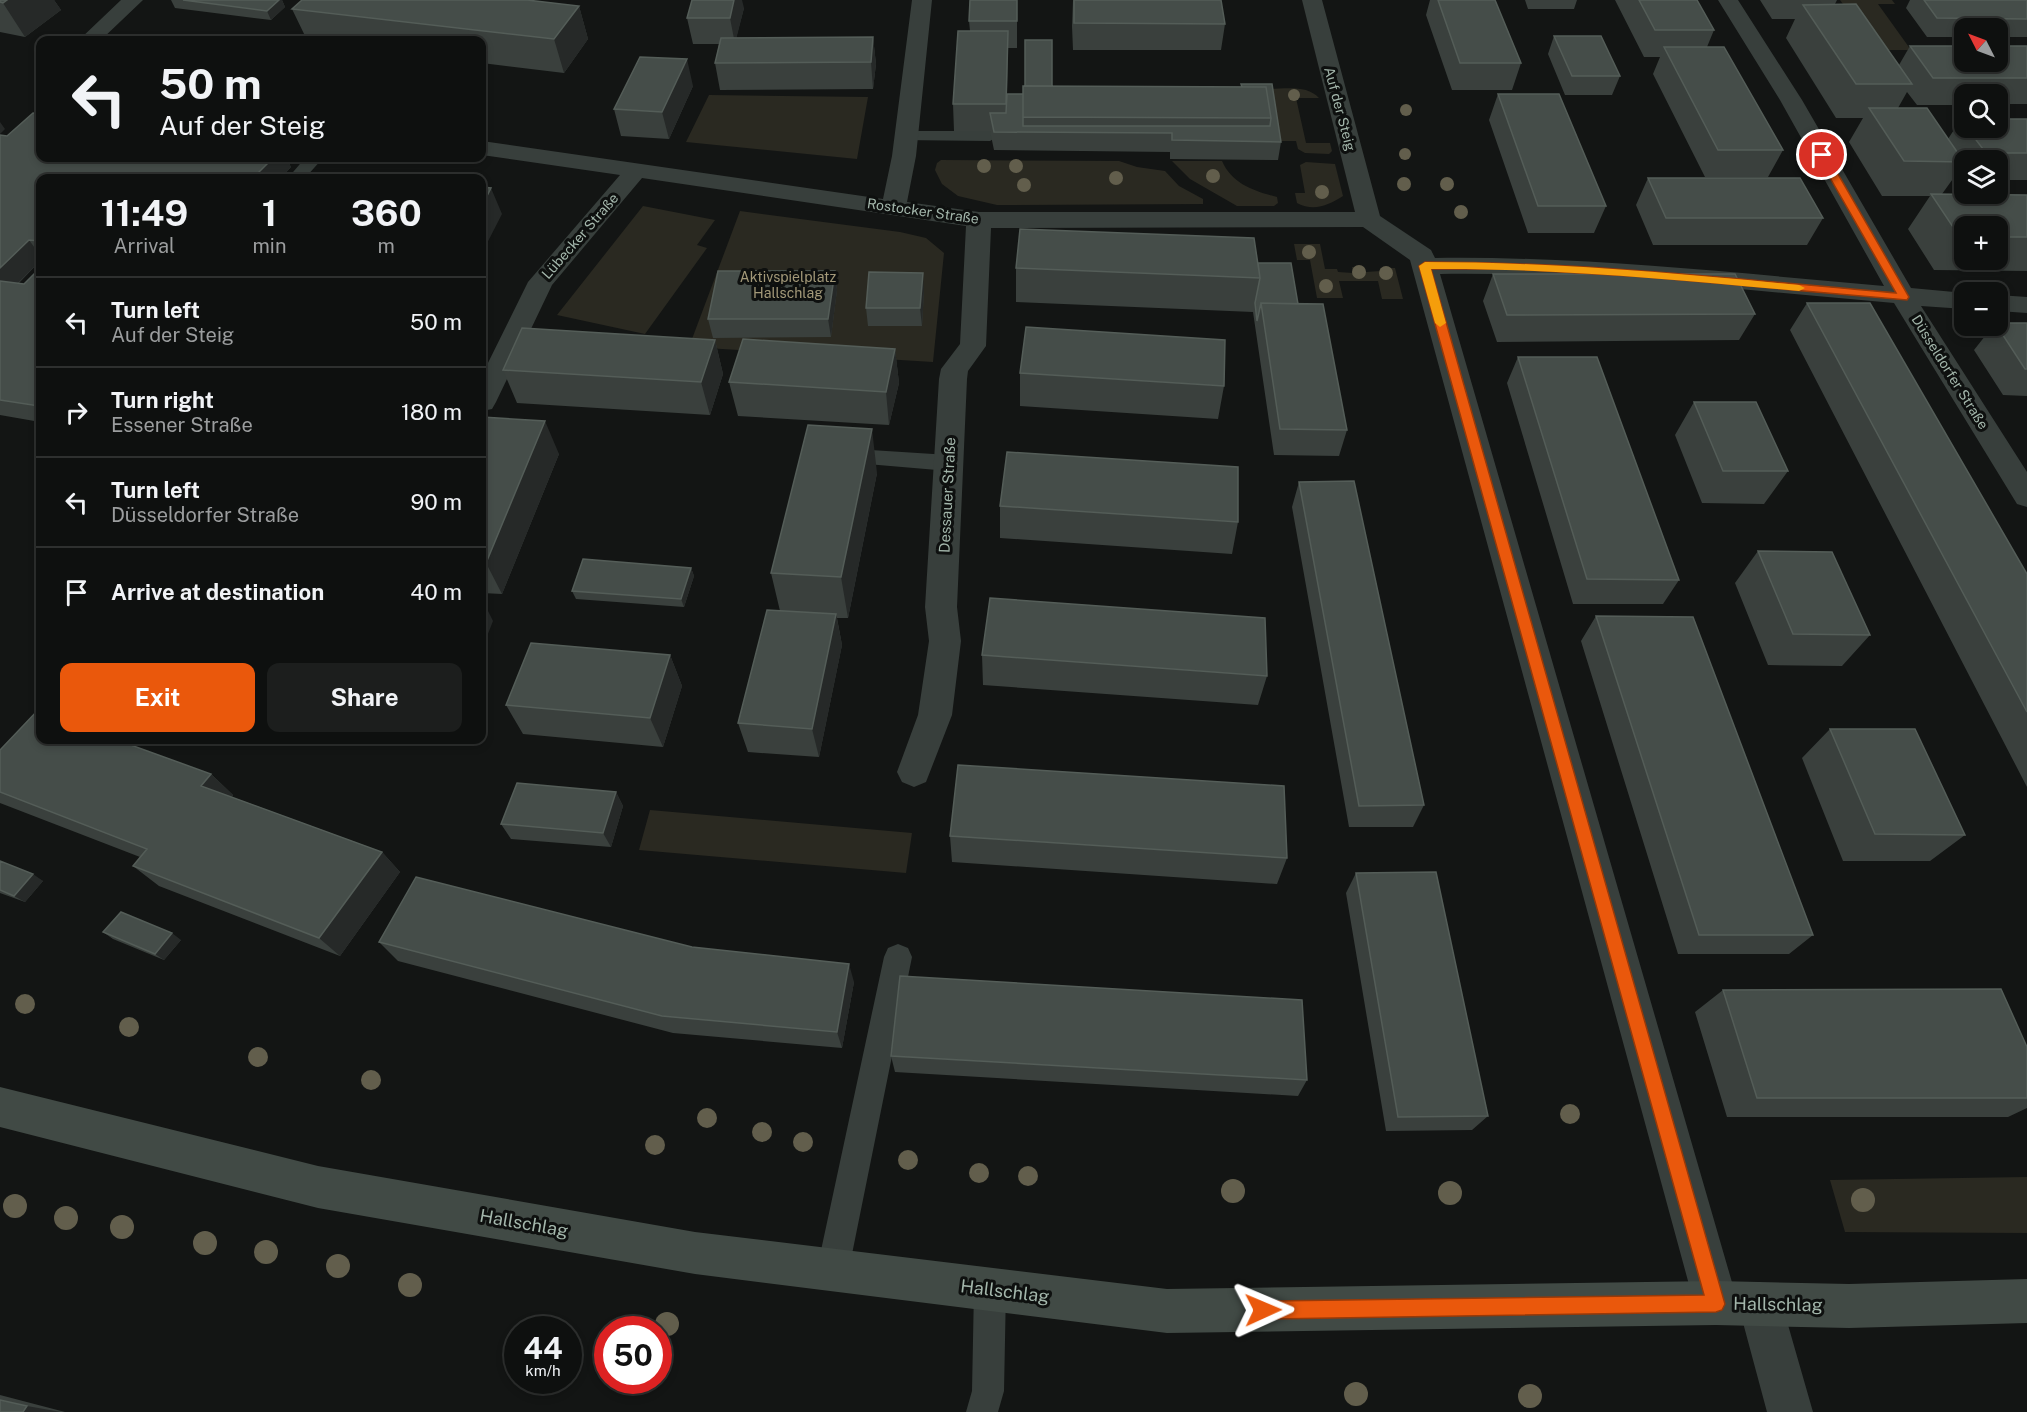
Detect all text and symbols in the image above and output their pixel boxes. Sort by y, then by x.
north arrow [1954,18,2008,72]
map controls [1954,18,2008,336]
text: 50 m [159,59,262,108]
icon: left [60,60,138,138]
street label: Auf der Steig [1321,65,1359,153]
button: search [1954,84,2008,138]
text: Auf der Steig [159,109,325,141]
pin [1796,129,1847,180]
icon: arrive [1805,138,1838,171]
button: layers [1954,150,2008,204]
street label: Lübecker Straße [538,190,622,282]
text: 11:49 [100,192,188,234]
text: 1 [262,192,277,234]
text: 360 [351,192,422,234]
street label: Rostocker Straße [866,195,980,227]
button: + [1954,216,2008,270]
text: Arrival [113,234,175,258]
text: min [253,234,286,258]
text: m [378,234,395,258]
park label: Aktivspielplatz Hallschlag [740,269,837,301]
button: − [1954,282,2008,336]
text: Turn left [111,297,200,323]
icon: left [60,306,93,339]
text: 50 m [410,309,462,335]
street label: Düsseldorfer Straße [1908,312,1992,432]
text: Auf der Steig [111,323,234,347]
text: Turn right [111,387,214,413]
icon: right [60,396,93,429]
text: 180 m [401,399,462,425]
text: Essener Straße [111,413,253,437]
street label: Dessauer Straße [935,437,959,553]
text: Turn left [111,477,200,503]
icon: left [60,486,93,519]
text: 90 m [411,489,462,515]
text: Düsseldorfer Straße [111,503,299,527]
icon: arrive [60,576,93,609]
text: Arrive at destination [111,579,324,605]
text: 40 m [410,579,462,605]
button: Exit [60,663,255,732]
button: Share [267,663,462,732]
street label: Hallschlag [478,1205,570,1241]
street label: Hallschlag [959,1275,1051,1307]
position arrow [1231,1278,1295,1342]
street label: Hallschlag [1733,1293,1823,1315]
speed limit sign: 50 [594,1316,672,1394]
text: 44 [523,1330,563,1366]
text: km/h [525,1362,561,1379]

